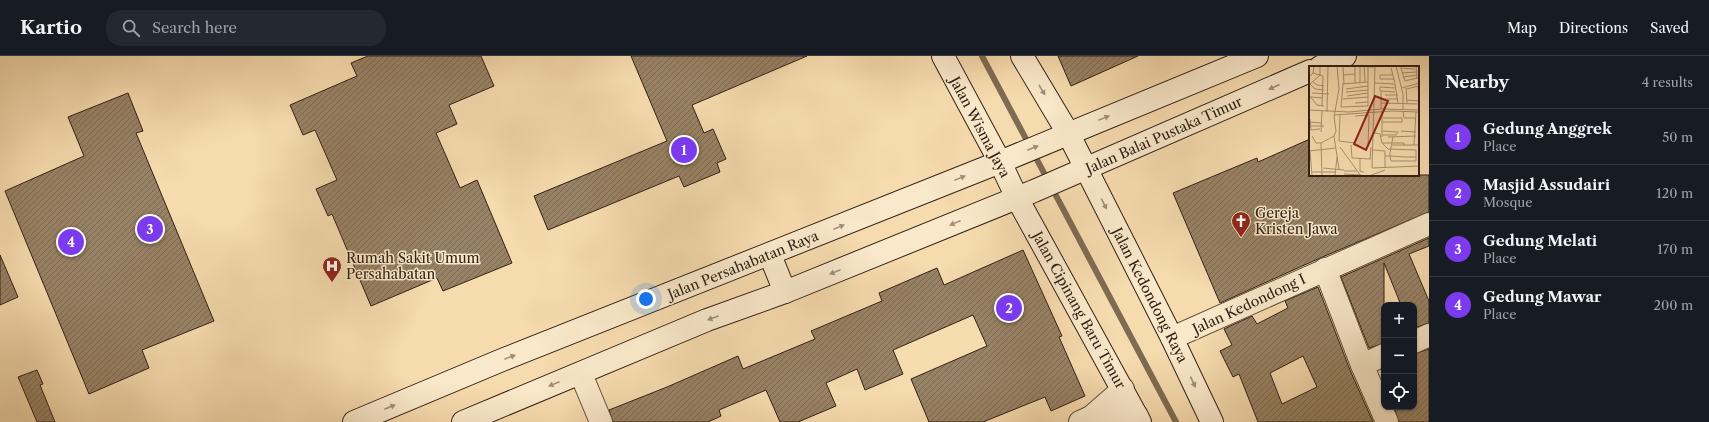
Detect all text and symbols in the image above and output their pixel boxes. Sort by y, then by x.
search box [106,10,386,46]
text: Kartio [20,16,82,39]
icon: search [120,17,142,39]
text: Search here [152,18,237,37]
text: Map [1507,19,1537,37]
text: Directions [1559,19,1628,37]
text: Saved [1650,19,1689,37]
inset map [1309,66,1419,176]
street label: Jalan Wisma Jaya [945,72,1015,181]
text: Nearby [1445,72,1509,92]
text: 4 results [1642,74,1693,90]
one-way arrow [1038,84,1045,95]
one-way arrow [1269,84,1280,90]
street label: Jalan Balai Pustaka Timur [1081,92,1245,179]
one-way arrow [1098,115,1110,122]
text: Gedung Anggrek [1483,119,1612,138]
text: 1 [1455,129,1461,145]
text: 50 m [1662,129,1693,145]
pin: 1 [671,135,697,165]
text: Place [1483,138,1516,154]
one-way arrow [1028,145,1039,151]
one-way arrow [954,175,966,181]
text: Masjid Assudairi [1483,175,1610,194]
text: 2 [1454,185,1462,201]
text: 120 m [1656,185,1693,201]
text: Mosque [1483,194,1533,210]
one-way arrow [1101,198,1107,209]
place label: Gereja Kristen Jawa [1255,204,1338,238]
church icon: Gereja Kristen Jawa [1230,210,1252,238]
pin: 3 [137,214,163,244]
one-way arrow [949,220,961,226]
one-way arrow [833,223,845,229]
street label: Jalan Kedondong Raya [1107,223,1192,366]
street label: Jalan Persahabatan Raya [663,226,822,304]
street label: Jalan Cipinang Baru Timur [1027,226,1130,392]
pin: 4 [58,227,84,257]
text: Gedung Melati [1483,231,1597,250]
text: 3 [1454,241,1462,257]
text: 170 m [1657,241,1693,257]
place label: Rumah Sakit Umum Persahabatan [346,249,480,283]
text: Place [1483,250,1516,266]
hospital icon: Rumah Sakit Umum Persahabatan [321,255,343,283]
one-way arrow [829,269,840,275]
street label: Jalan Kedondong I [1188,270,1308,339]
text: Gedung Mawar [1483,287,1601,306]
your location [636,289,656,309]
pin: 2 [996,293,1022,323]
text: 4 [1454,297,1462,313]
text: 200 m [1653,297,1693,313]
map controls [1381,302,1417,410]
button: + [1381,302,1417,338]
text: Place [1483,306,1516,322]
one-way arrow [707,316,719,322]
button: − [1381,338,1417,374]
one-way arrow [504,354,516,360]
button: locate [1381,374,1417,410]
one-way arrow [1190,377,1196,388]
one-way arrow [548,382,560,388]
one-way arrow [384,404,395,410]

